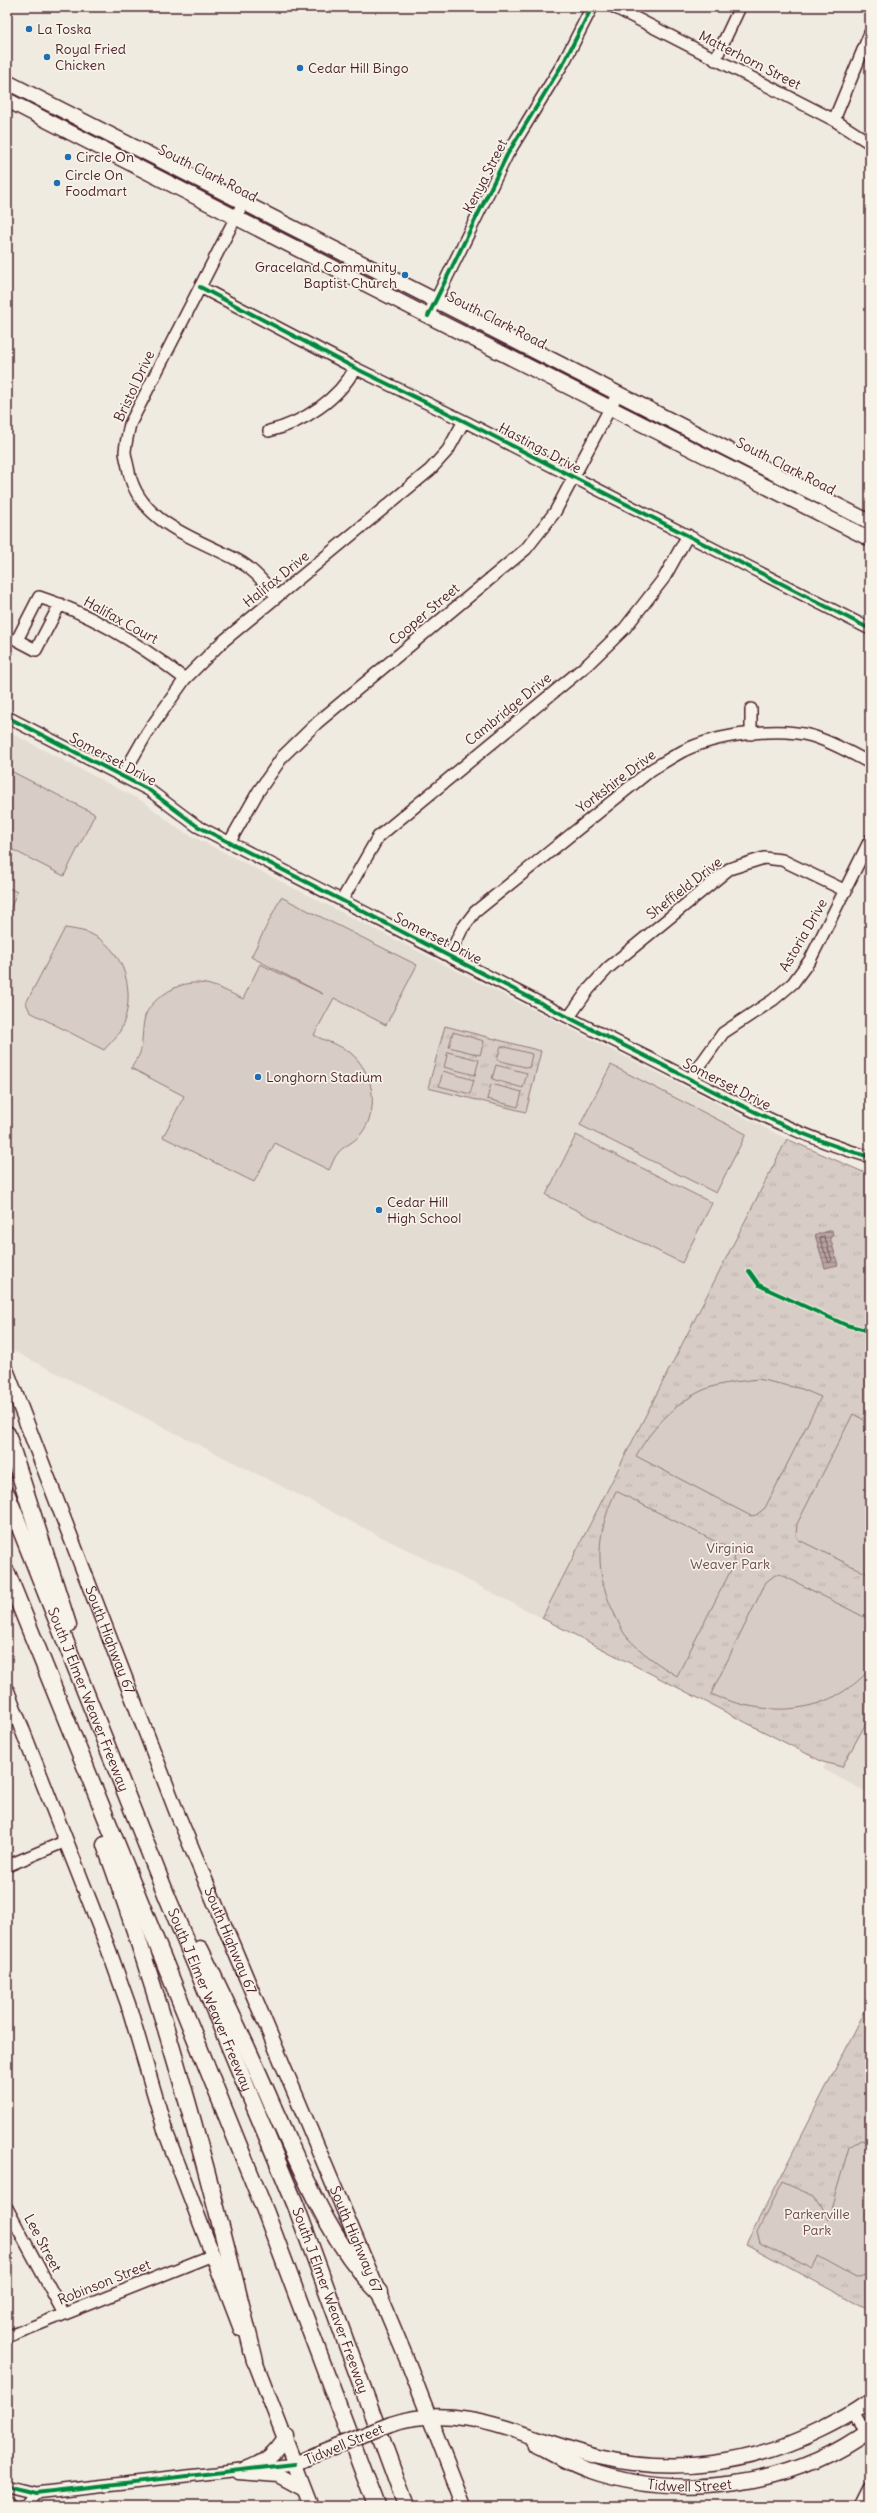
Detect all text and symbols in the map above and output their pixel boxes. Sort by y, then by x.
place label: La Toska [37,20,92,38]
marker: La Toska [24,24,34,34]
street label: Matterhorn Street [696,26,804,94]
place label: Royal Fried Chicken [55,40,126,74]
marker: Royal Fried Chicken [42,52,52,62]
place label: Cedar Hill Bingo [308,59,409,77]
marker: Cedar Hill Bingo [295,63,305,73]
street label: Kenya Street [459,136,511,216]
street label: South Clark Road [155,140,261,206]
place label: Circle On [76,148,134,166]
marker: Circle On [63,152,73,162]
place label: Circle On Foodmart [65,166,127,200]
marker: Circle On Foodmart [52,178,62,188]
place label: Graceland Community Baptist Church [255,258,397,292]
marker: Graceland Community Baptist Church [400,270,410,280]
street label: South Clark Road [444,287,550,353]
street label: Bristol Drive [110,348,158,424]
street label: Hastings Drive [496,419,584,477]
street label: South Clark Road [733,433,839,499]
street label: Halifax Drive [239,547,313,611]
street label: Cooper Street [385,579,463,649]
street label: Halifax Court [81,592,162,648]
street label: Cambridge Drive [461,669,555,749]
street label: Somerset Drive [66,728,160,790]
street label: Yorkshire Drive [573,745,659,817]
street label: Sheffield Drive [643,853,725,923]
street label: Astoria Drive [775,895,831,975]
street label: Somerset Drive [391,908,485,968]
street label: Somerset Drive [680,1054,774,1114]
place label: Longhorn Stadium [266,1068,382,1086]
marker: Longhorn Stadium [253,1072,263,1082]
place label: Cedar Hill High School [387,1193,461,1227]
marker: Cedar Hill High School [374,1205,384,1215]
park label: Virginia Weaver Park [690,1539,770,1573]
street label: South Highway 67 [81,1583,139,1696]
street label: South J Elmer Weaver Freeway [44,1605,133,1794]
street label: South Highway 67 [200,1884,261,1997]
street label: South J Elmer Weaver Freeway [164,1905,256,2094]
street label: South Highway 67 [326,2183,387,2295]
street label: South J Elmer Weaver Freeway [288,2205,373,2396]
park label: Parkerville Park [784,2205,850,2239]
street label: Lee Street [20,2211,66,2275]
street label: Robinson Street [55,2255,153,2309]
street label: Tidwell Street [302,2419,387,2469]
street label: Tidwell Street [646,2475,733,2496]

